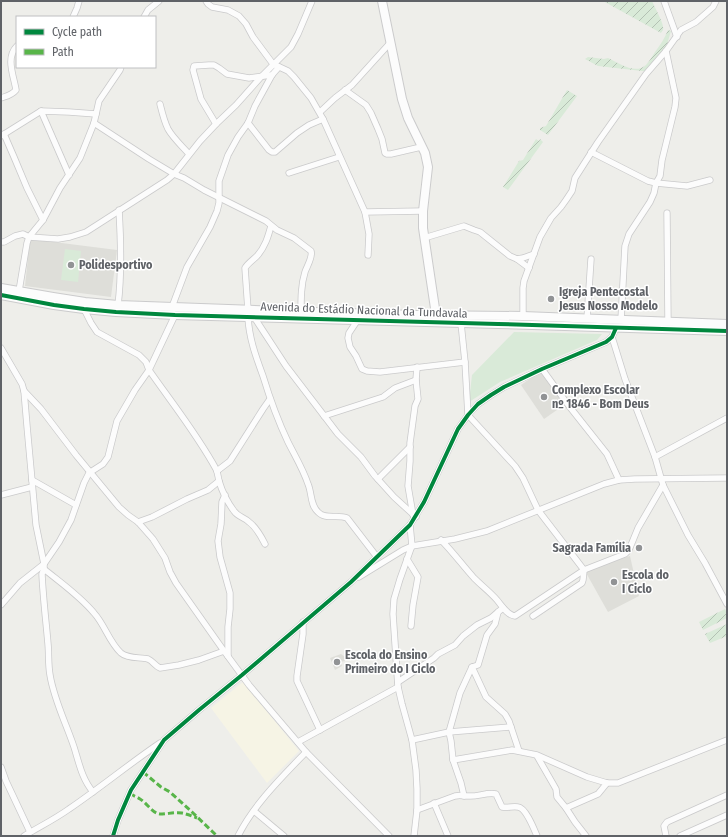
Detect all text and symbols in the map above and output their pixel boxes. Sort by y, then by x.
legend [16,16,156,68]
text: Cycle path [52,25,102,39]
text: Path [52,45,74,59]
place label: Polidesportivo [79,258,153,272]
marker: Polidesportivo [66,260,76,270]
place label: Igreja Pentecostal Jesus Nosso Modelo [558,285,659,313]
marker: Igreja Pentecostal Jesus Nosso Modelo [546,294,556,304]
street label: Avenida do Estádio Nacional da Tundavala [260,299,468,321]
place label: Complexo Escolar nº 1846 - Bom Deus [552,383,650,411]
marker: Complexo Escolar nº 1846 - Bom Deus [539,392,549,402]
place label: Sagrada Família [553,541,631,555]
marker: Sagrada Família [634,543,644,553]
place label: Escola do I Ciclo [622,568,670,596]
marker: Escola do I Ciclo [609,577,619,587]
place label: Escola do Ensino Primeiro do I Ciclo [345,648,436,676]
marker: Escola do Ensino Primeiro do I Ciclo [332,657,342,667]

